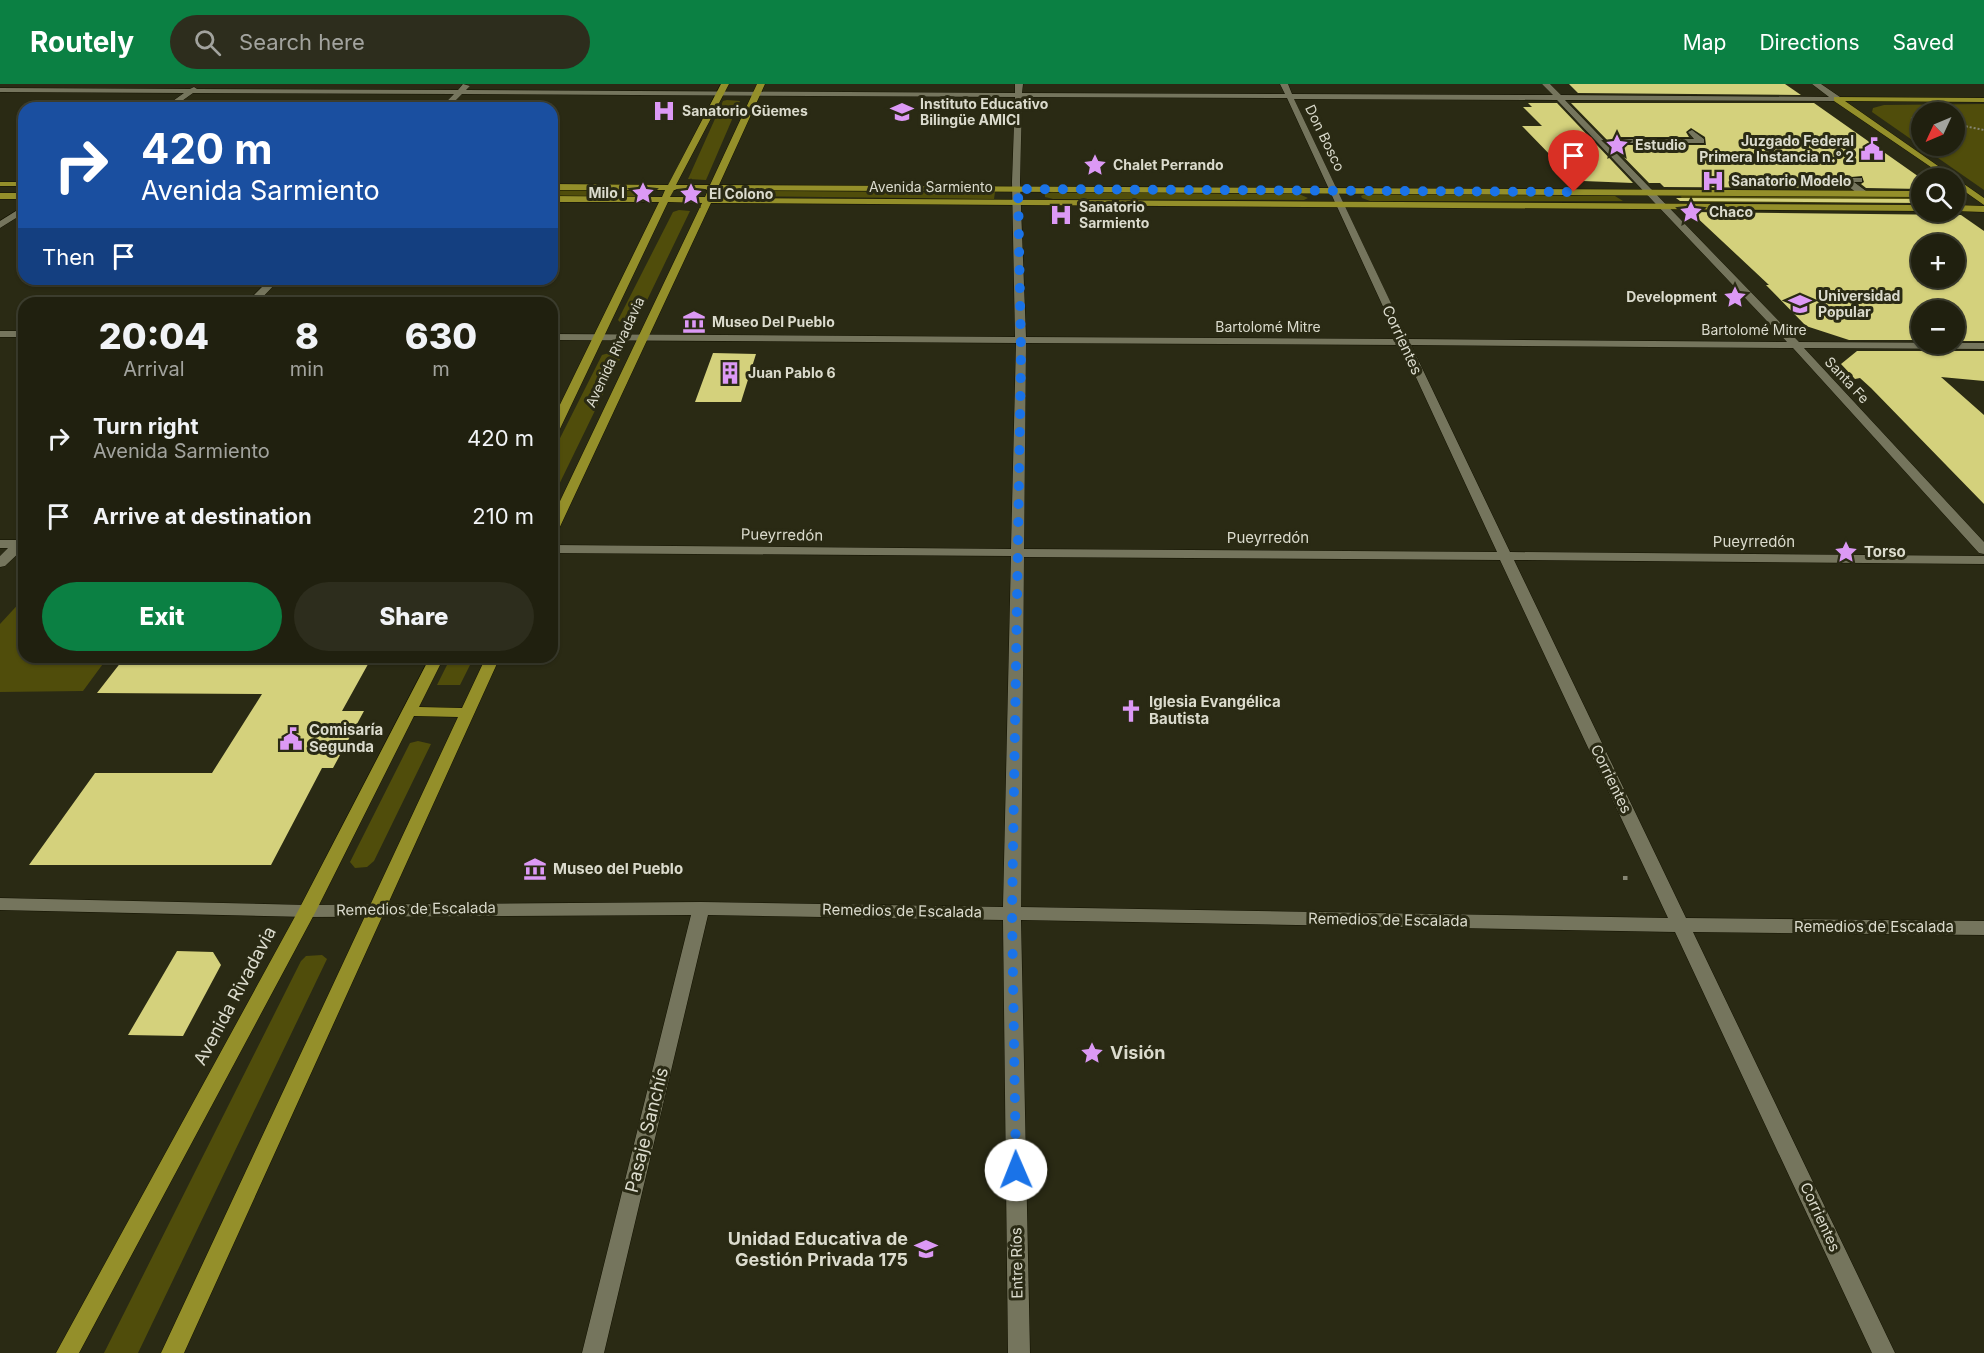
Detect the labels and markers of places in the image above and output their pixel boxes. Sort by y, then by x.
place label: Instituto Educativo Bilingüe AMICI [920,95,1049,128]
hospital icon: Sanatorio Güemes [651,98,677,124]
school or university icon: Instituto Educativo Bilingüe AMICI [889,99,915,125]
place label: Sanatorio Güemes [682,102,808,119]
pin [1548,130,1599,192]
place icon: Estudio [1604,132,1630,158]
place label: Juzgado Federal Primera Instancia n.° 2 [1699,132,1854,165]
place label: Estudio [1635,136,1687,153]
public building icon: Juzgado Federal Primera Instancia n.° 2 [1859,136,1885,162]
place icon: Chalet Perrando [1082,152,1108,178]
place label: Chalet Perrando [1113,156,1224,173]
hospital icon: Sanatorio Modelo [1700,168,1726,194]
place label: Sanatorio Modelo [1731,172,1852,189]
place icon: Milo I [630,180,656,206]
place icon: El Colono [678,181,704,207]
place label: Milo I [589,184,625,201]
place label: El Colono [709,185,774,202]
place label: Sanatorio Sarmiento [1079,198,1150,231]
place icon: Chaco [1678,199,1704,225]
hospital icon: Sanatorio Sarmiento [1048,202,1074,228]
place label: Chaco [1709,203,1753,220]
place icon: Development [1722,284,1748,310]
place label: Universidad Popular [1818,287,1900,320]
place label: Development [1626,288,1717,305]
school or university icon: Universidad Popular [1787,291,1813,317]
museum icon: Museo Del Pueblo [681,309,707,335]
place label: Museo Del Pueblo [712,313,835,330]
building icon: Juan Pablo 6 [717,360,743,386]
place label: Juan Pablo 6 [748,364,836,381]
place icon: Torso [1833,539,1859,565]
place label: Torso [1864,542,1906,561]
place label: Iglesia Evangélica Bautista [1149,692,1281,728]
church icon: Iglesia Evangélica Bautista [1118,698,1144,724]
place label: Comisaría Segunda [309,720,383,756]
public building icon: Comisaría Segunda [278,726,304,752]
museum icon: Museo del Pueblo [522,856,548,882]
place label: Museo del Pueblo [553,859,683,878]
place icon: Visión [1079,1040,1105,1066]
place label: Visión [1110,1042,1166,1063]
place label: Unidad Educativa de Gestión Privada 175 [728,1228,908,1270]
school or university icon: Unidad Educativa de Gestión Privada 175 [913,1236,939,1262]

